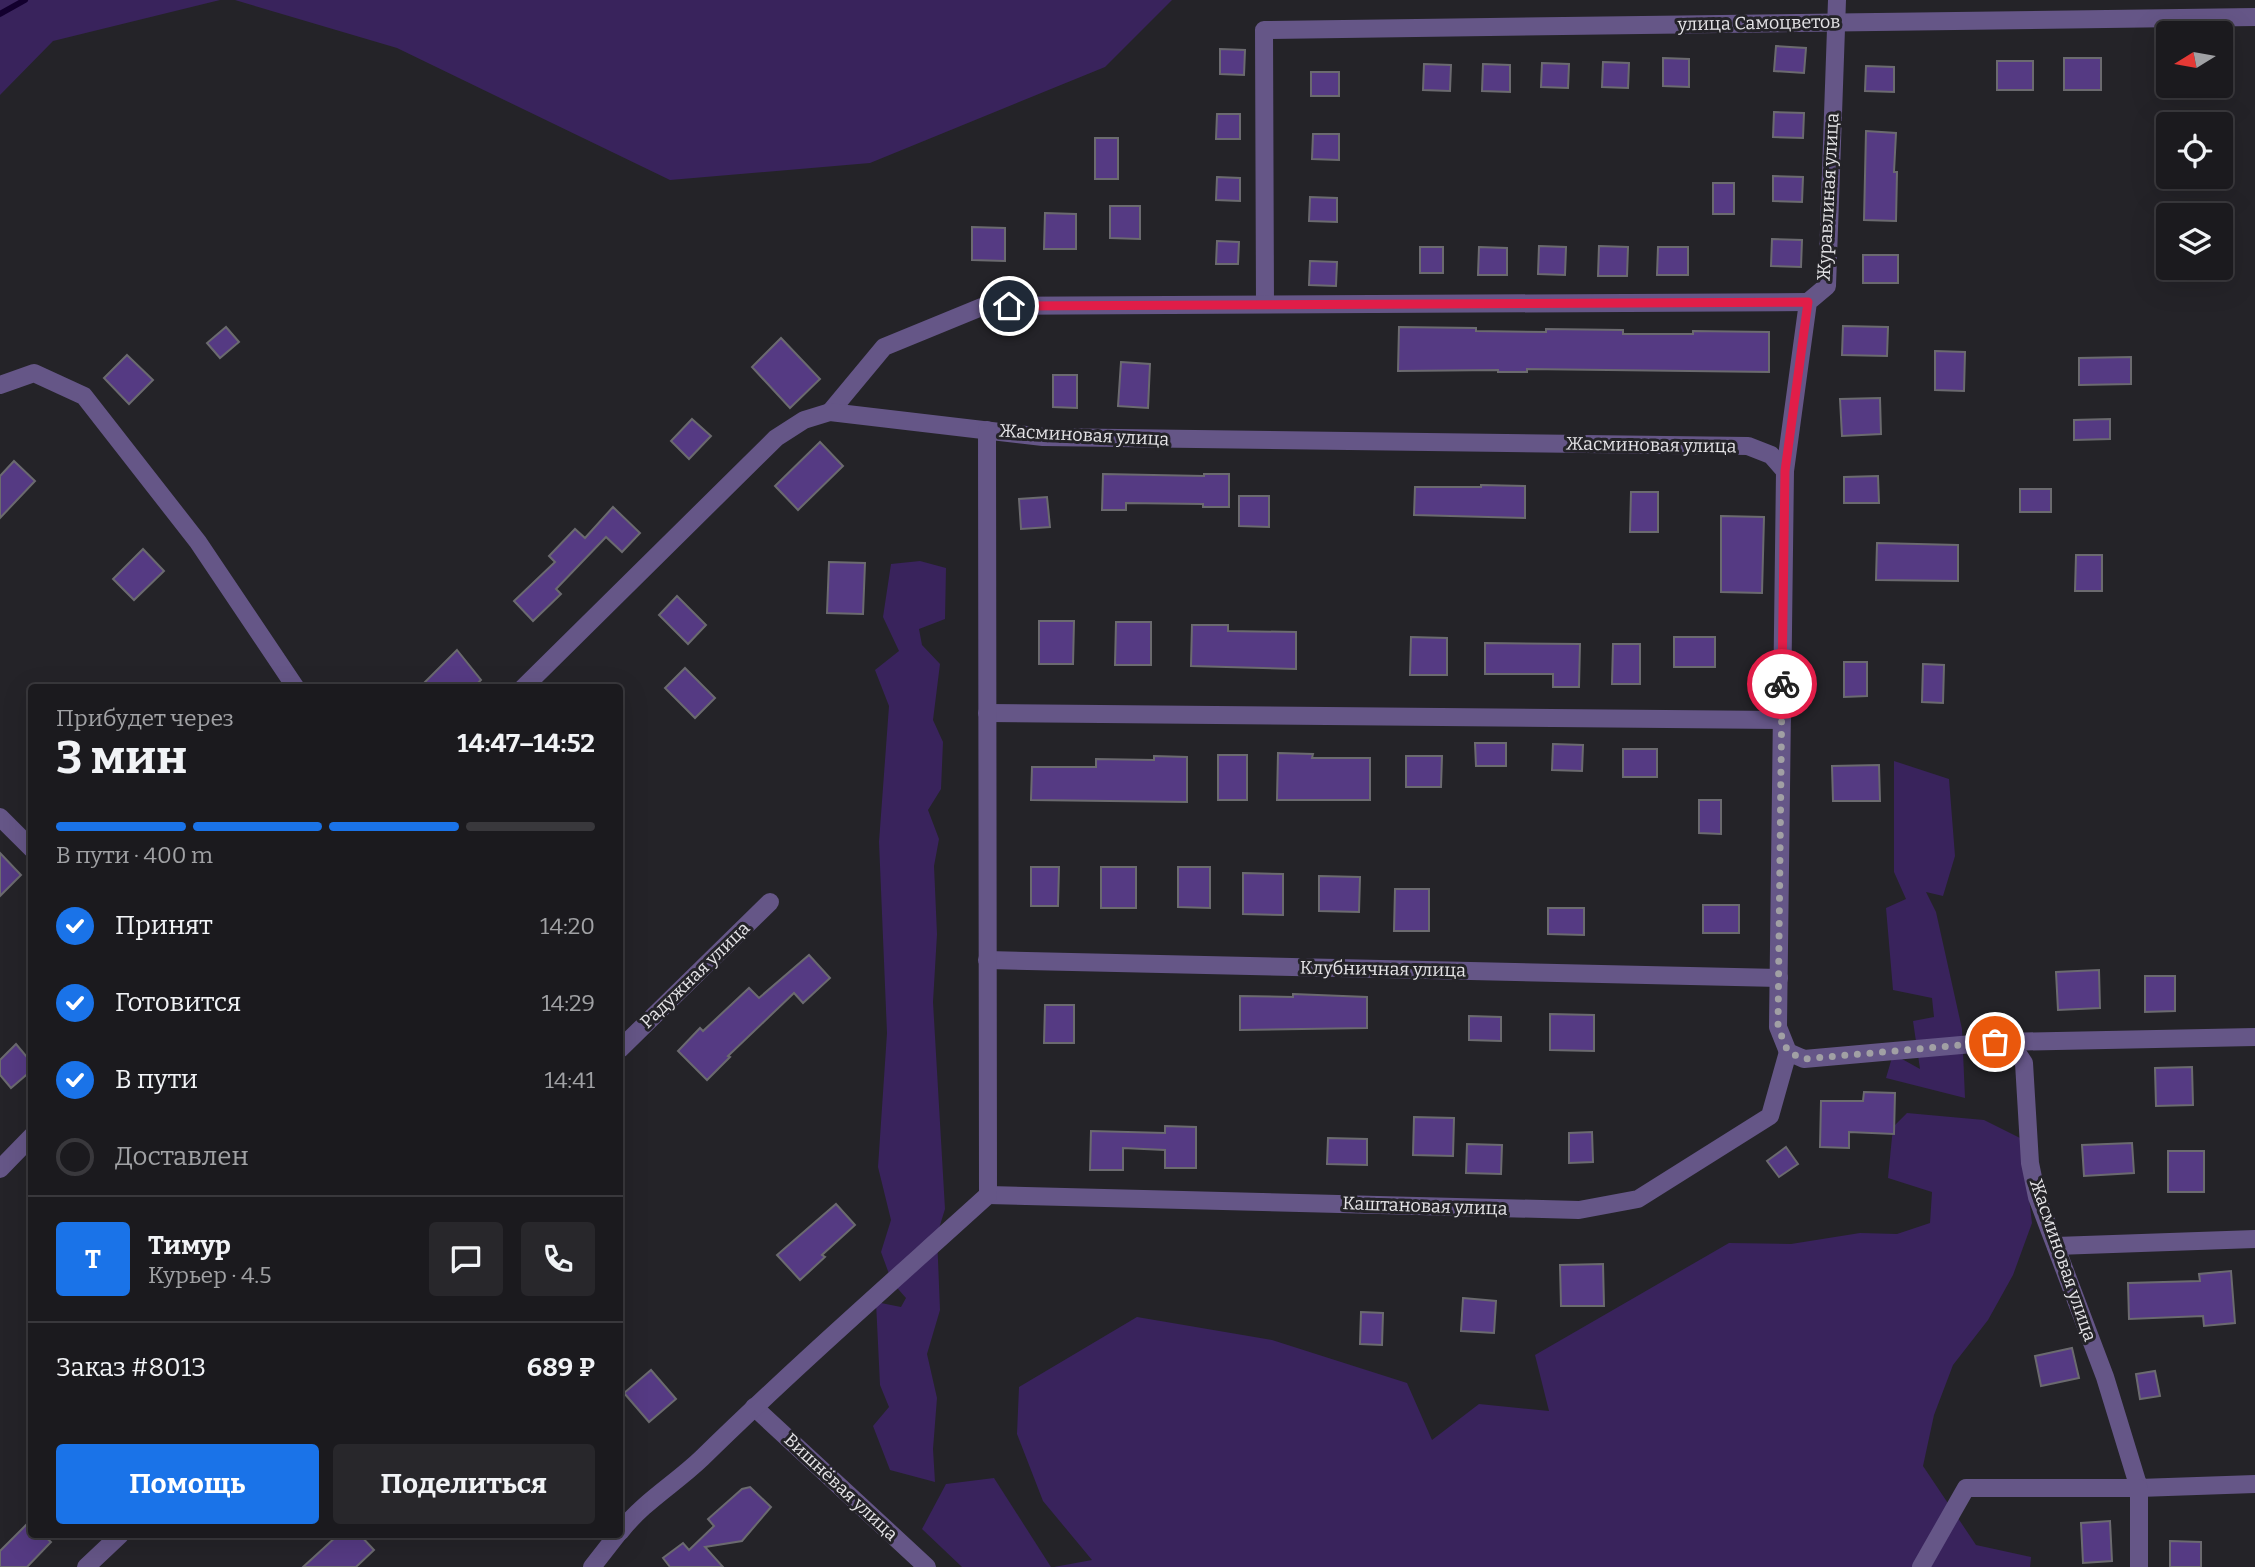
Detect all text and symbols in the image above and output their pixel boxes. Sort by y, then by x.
street label: улица Самоцветов [1676,11,1841,35]
north arrow [2156,21,2233,98]
map controls [2156,21,2233,280]
street label: Журавлиная улица [1813,112,1843,282]
button: locate [2156,112,2233,189]
button: layers [2156,203,2233,280]
pin [979,276,1039,336]
icon: home [990,287,1028,325]
street label: Жасминовая улица [998,420,1170,450]
street label: Жасминовая улица [1565,433,1737,457]
courier [1747,649,1817,719]
icon: bike [1763,665,1801,703]
text: Прибудет через [56,704,234,732]
text: 14:47–14:52 [457,728,595,759]
text: 3 мин [56,730,187,785]
text: В пути · 400 m [56,841,213,869]
icon: check [56,907,94,945]
text: Принят [115,910,213,941]
text: 14:20 [540,912,595,940]
street label: Радужная улица [636,917,754,1033]
street label: Клубничная улица [1300,957,1466,981]
icon: check [56,984,94,1022]
text: Готовится [115,987,241,1018]
text: 14:29 [541,989,595,1017]
pin [1965,1012,2025,1072]
icon: bag [1976,1023,2014,1061]
icon: check [56,1061,94,1099]
text: В пути [115,1064,198,1095]
text: 14:41 [545,1066,595,1094]
text: Доставлен [115,1141,249,1172]
street label: Жасминовая улица [2025,1176,2101,1344]
street label: Каштановая улица [1342,1192,1508,1220]
button: chat [429,1222,503,1296]
button: phone [521,1222,595,1296]
text: Тимур [148,1230,231,1261]
text: Т [85,1244,101,1275]
text: Курьер · 4.5 [148,1261,271,1289]
text: Заказ #8013 [56,1352,206,1383]
text: 689 ₽ [527,1352,595,1383]
street label: Вишнёвая улица [780,1429,903,1545]
button: Помощь [56,1444,319,1524]
button: Поделиться [333,1444,595,1524]

